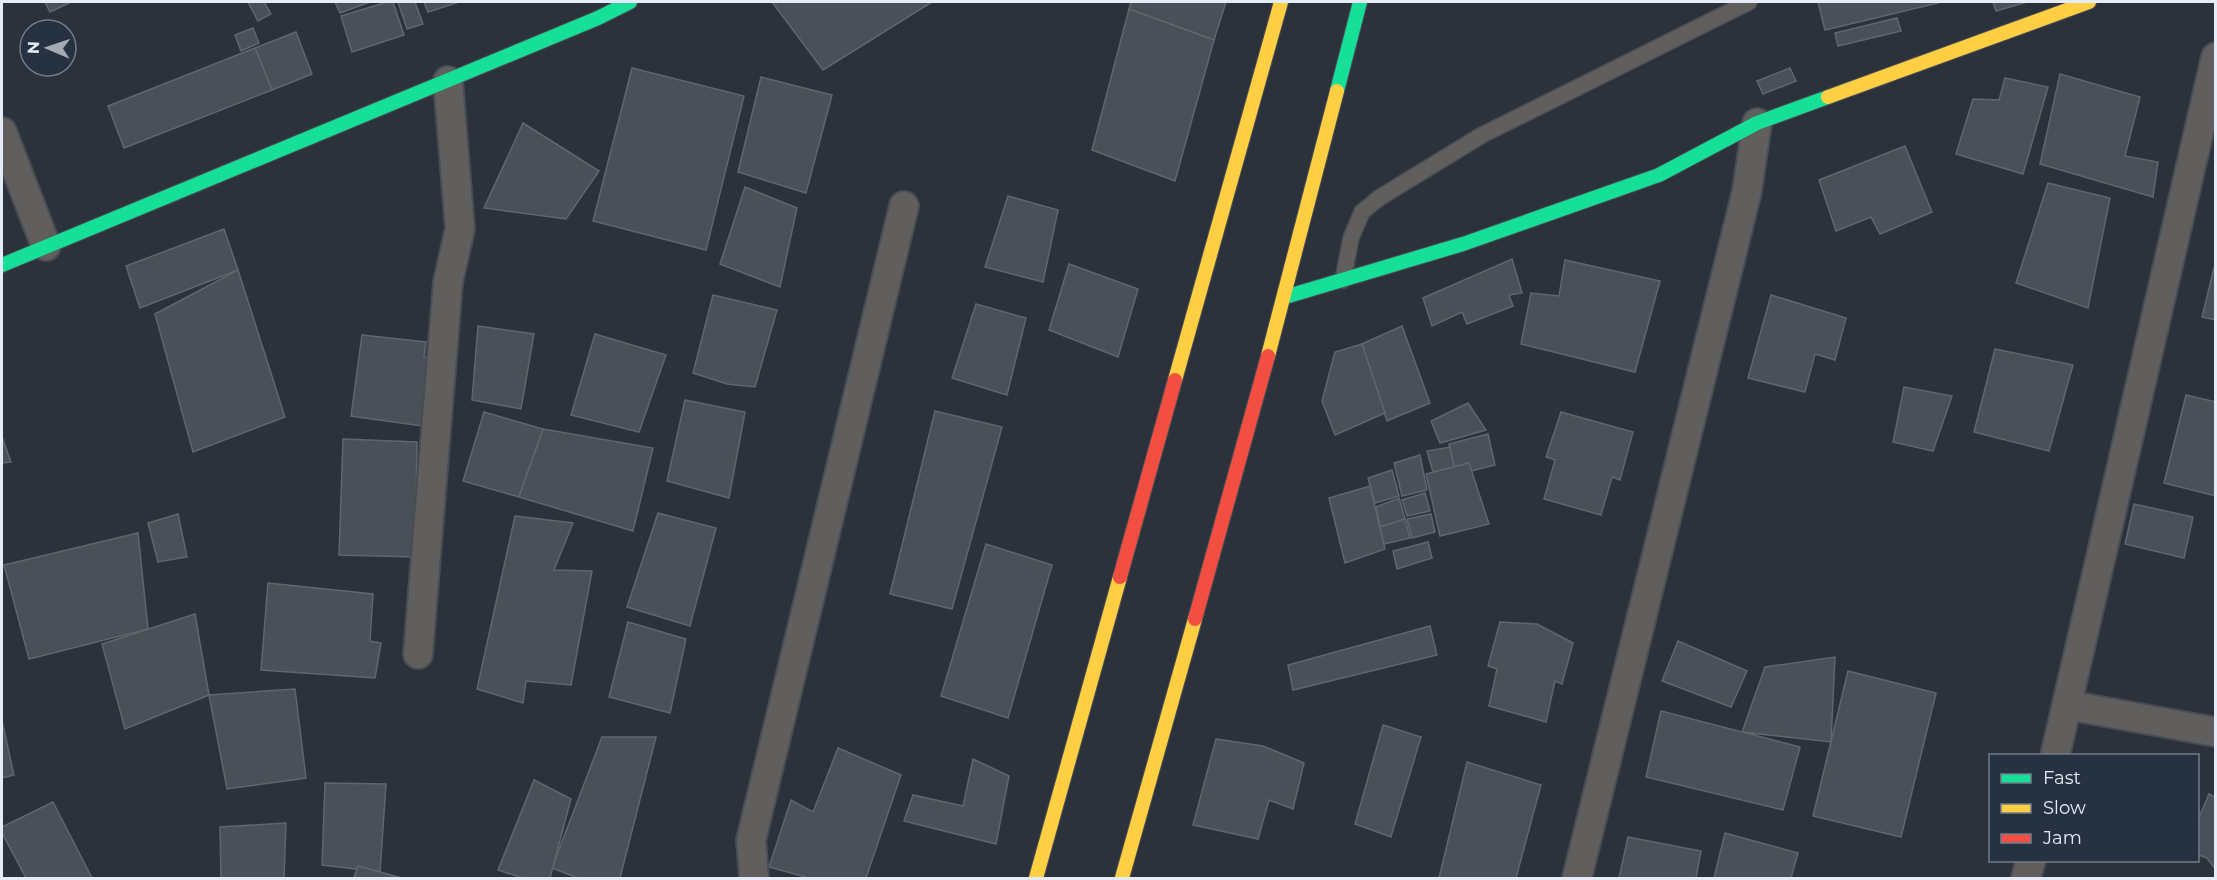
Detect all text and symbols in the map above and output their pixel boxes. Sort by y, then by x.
north arrow [18,18,78,78]
text: N [24,41,43,54]
legend [1989,754,2199,862]
text: Fast [2043,767,2081,789]
text: Slow [2043,797,2086,819]
text: Jam [2042,827,2082,849]

